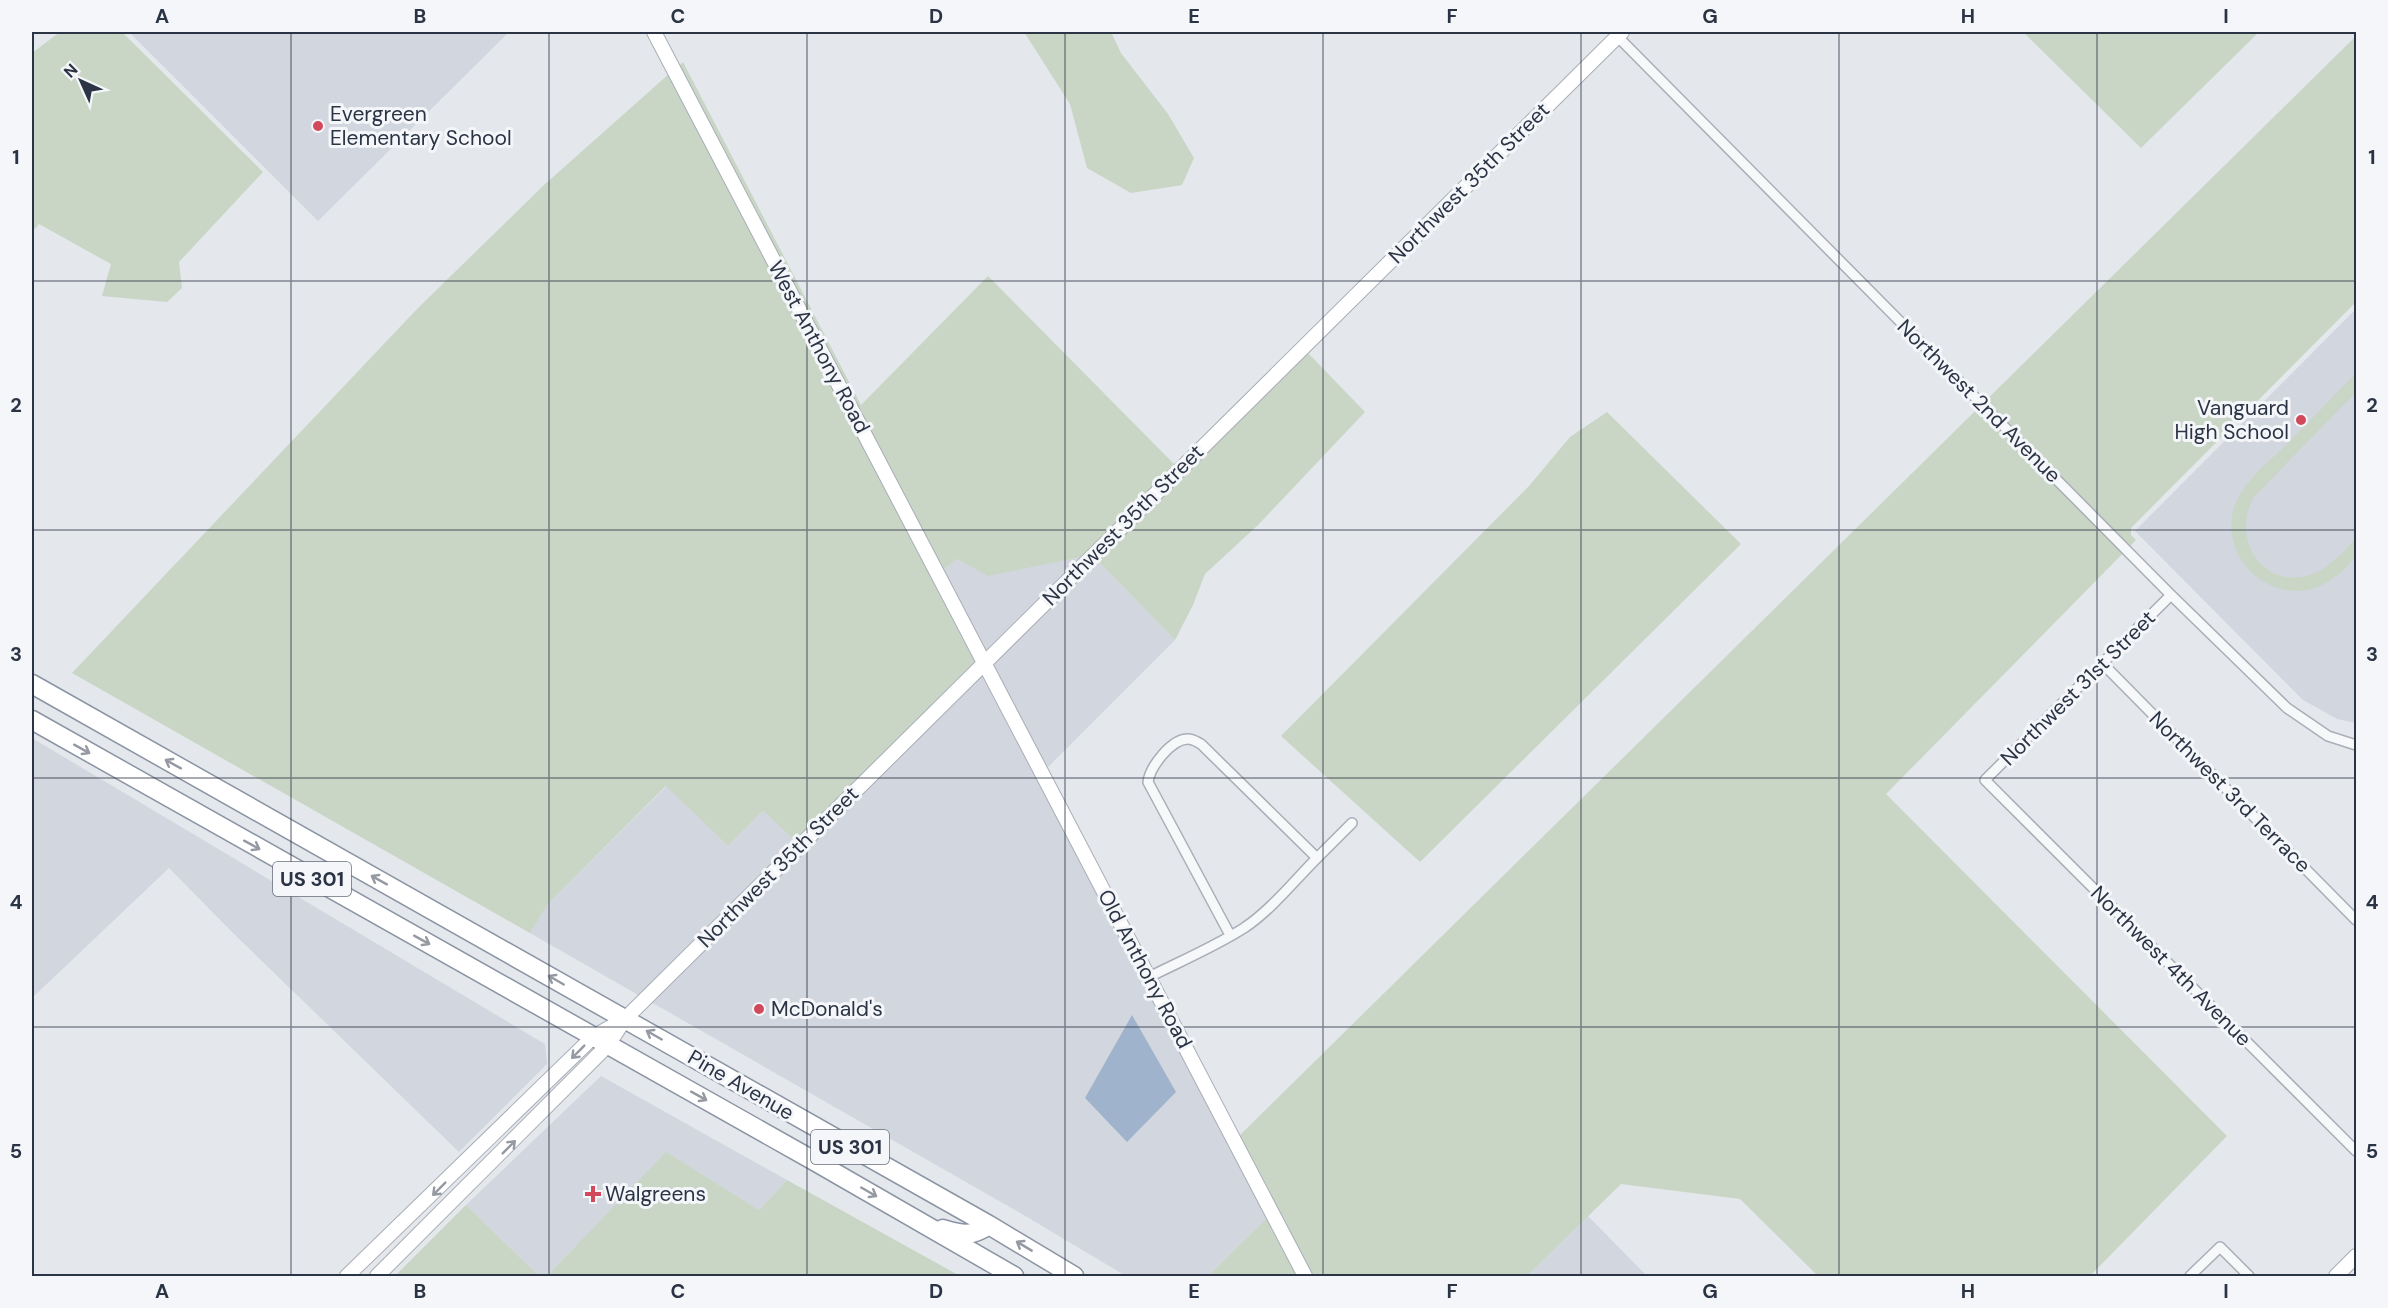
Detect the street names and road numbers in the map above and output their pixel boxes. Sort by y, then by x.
street label: Northwest 35th Street [1382,96,1556,270]
street label: West Anthony Road [762,256,876,438]
street label: Northwest 2nd Avenue [1891,313,2067,489]
street label: Northwest 35th Street [1036,438,1210,612]
street label: Northwest 31st Street [1994,604,2162,772]
street label: Northwest 3rd Terrace [2143,705,2317,879]
street label: Northwest 35th Street [691,780,865,954]
road number: US 301 [273,862,351,896]
street label: Northwest 4th Avenue [2085,880,2257,1052]
street label: Old Anthony Road [1091,885,1199,1053]
street label: Pine Avenue [683,1043,799,1127]
road number: US 301 [811,1130,889,1164]

